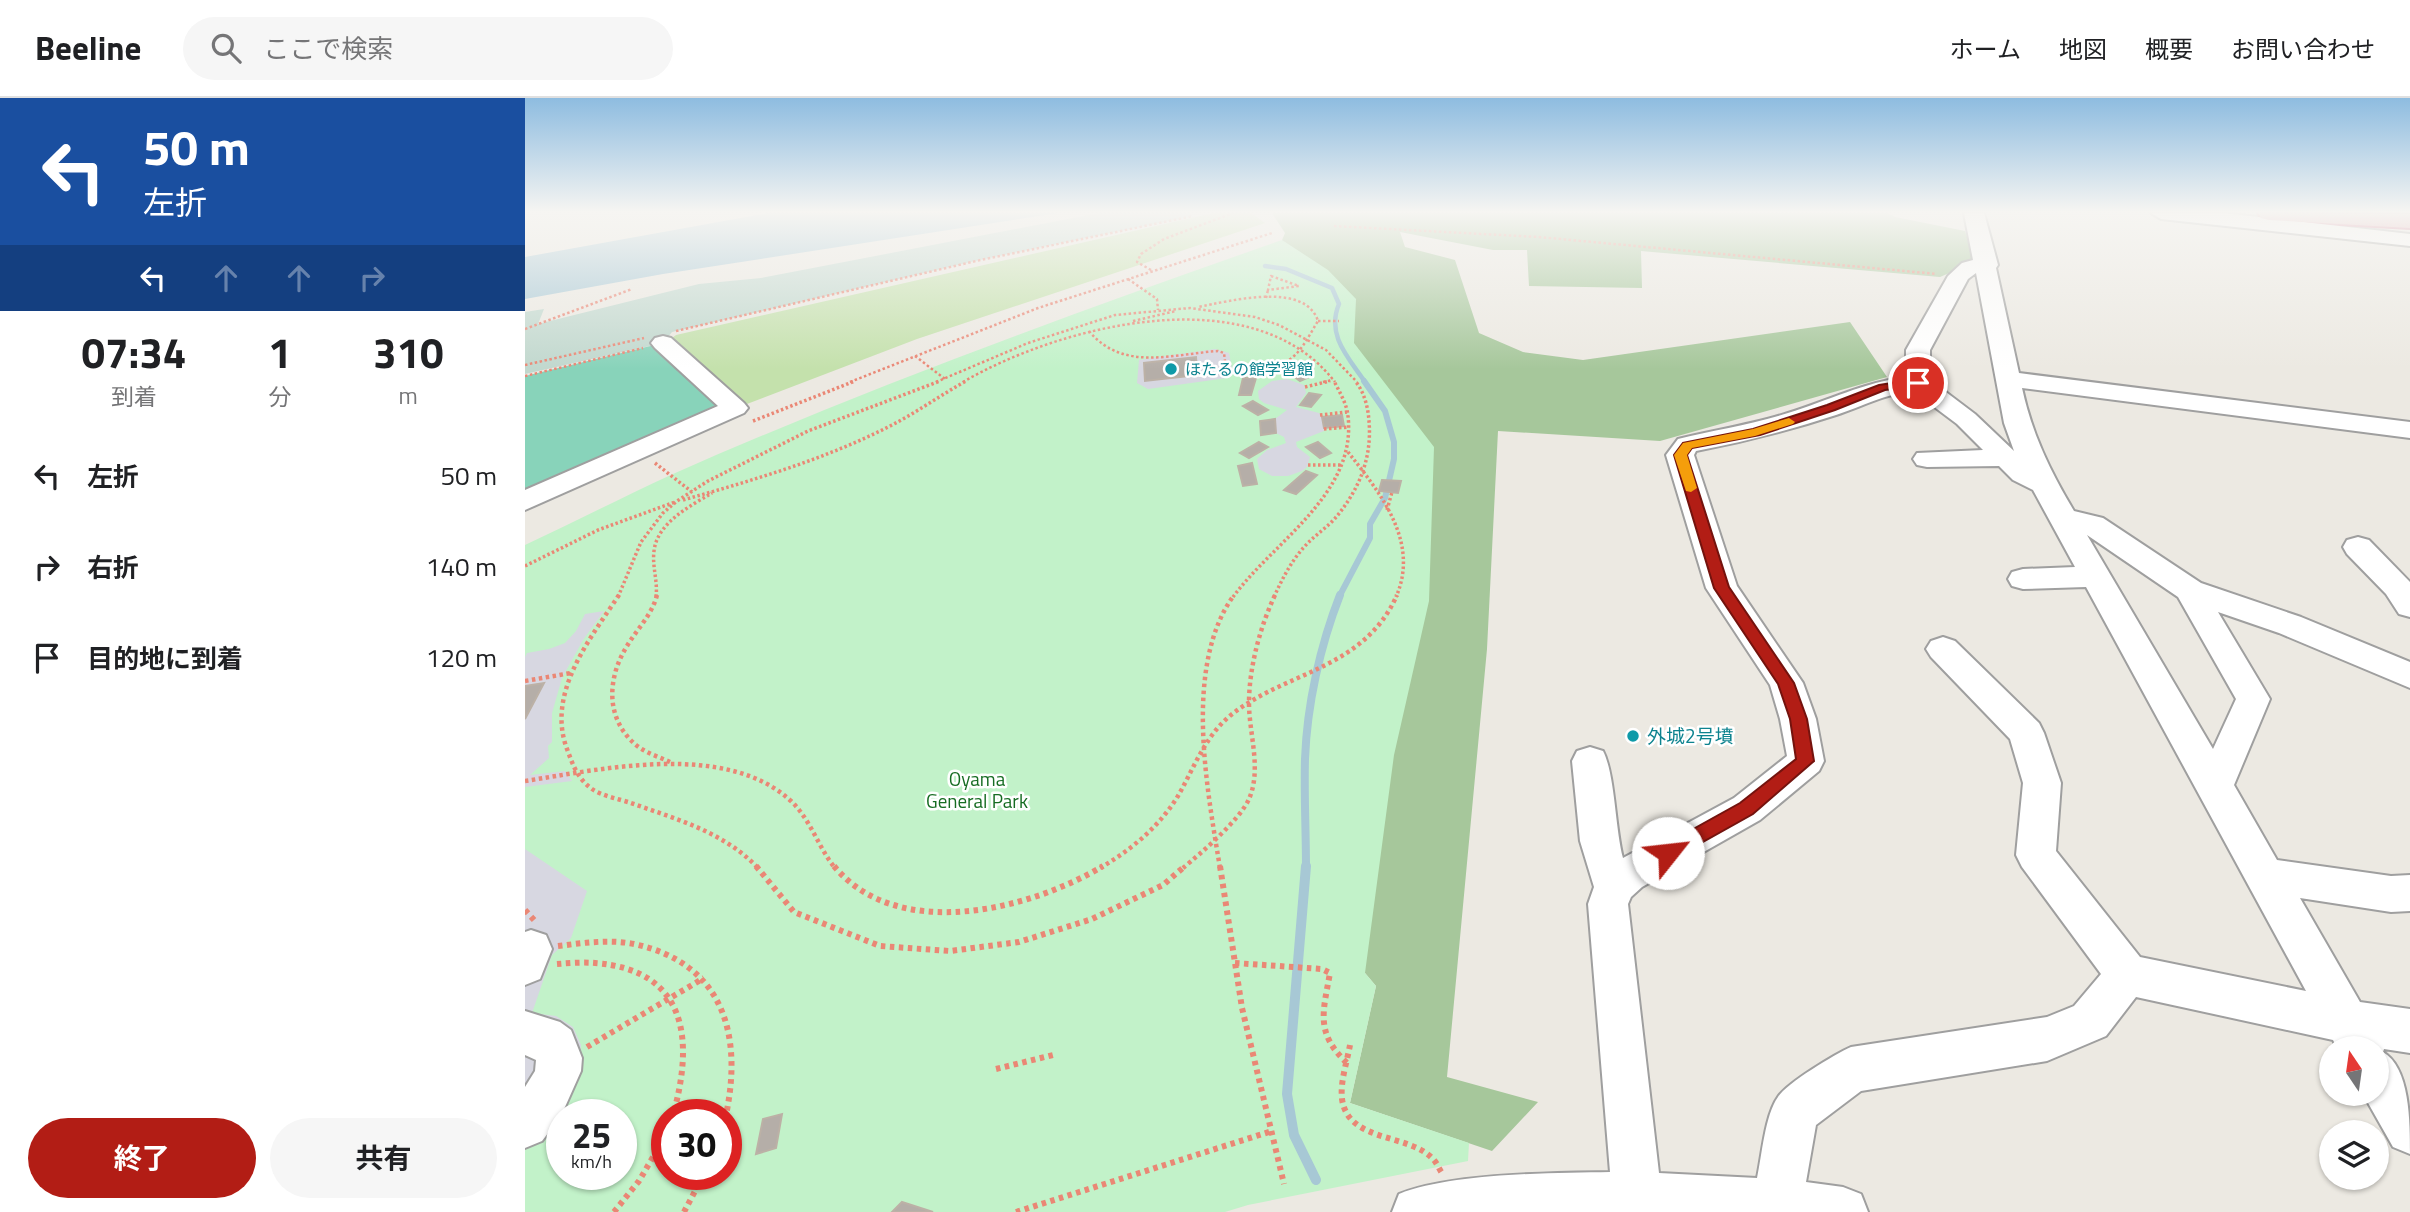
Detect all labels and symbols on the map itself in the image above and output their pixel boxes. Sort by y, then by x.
pin [1888,353,1948,413]
place label: ほたるの館学習館 [1185,357,1313,381]
marker: ほたるの館学習館 [1163,361,1179,377]
place label: 外城2号墳 [1647,721,1734,750]
marker: 外城2号墳 [1625,728,1641,744]
park label: Oyama General Park [926,764,1028,815]
position arrow [1631,816,1705,890]
north arrow [2319,1036,2389,1106]
speed limit sign: 30 [651,1099,742,1190]

